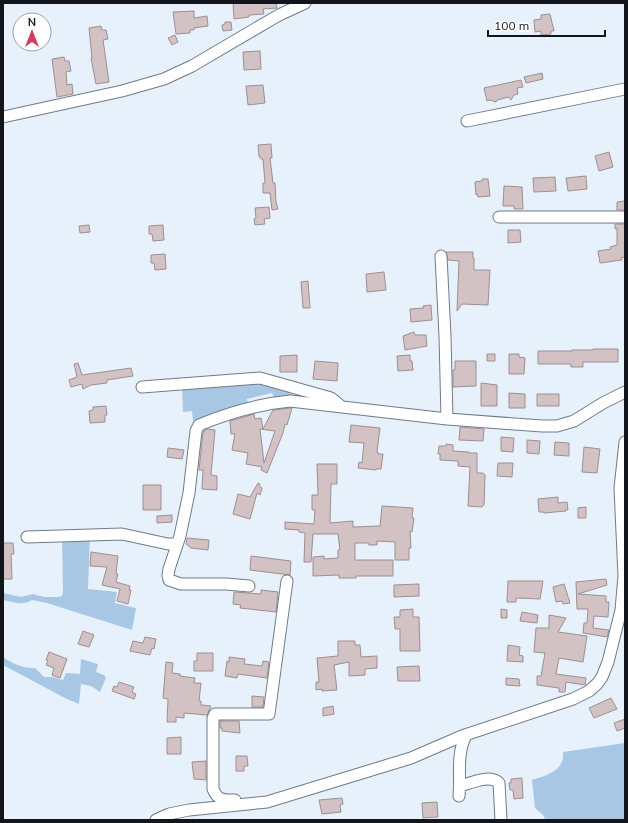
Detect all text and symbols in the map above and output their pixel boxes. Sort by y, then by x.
north arrow [12,12,52,52]
scale bar [488,12,605,38]
text: N [28,15,36,29]
text: 100 m [494,18,529,33]

